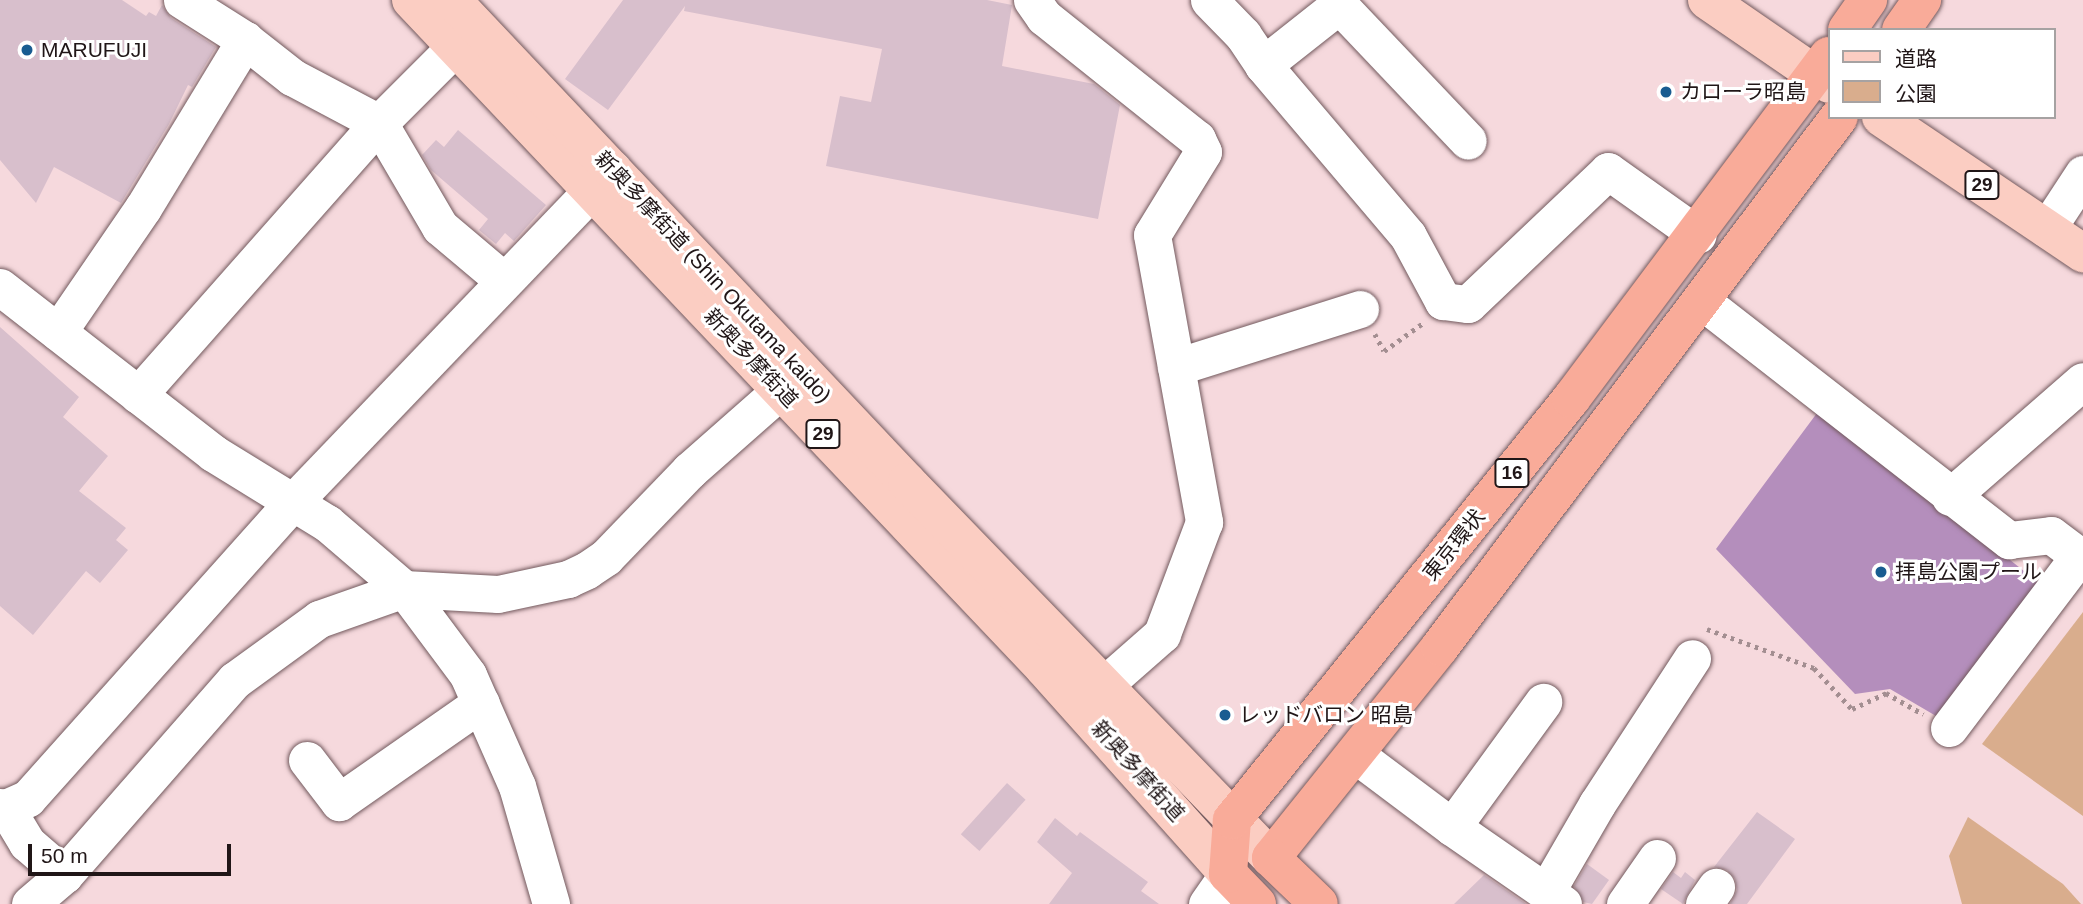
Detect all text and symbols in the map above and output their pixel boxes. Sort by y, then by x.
legend [1828,28,2055,119]
place label: MARUFUJI [41,37,147,63]
marker: MARUFUJI [19,42,35,58]
text: 道路 [1895,47,1937,70]
place label: カローラ昭島 [1680,79,1806,105]
text: 公園 [1895,82,1937,105]
marker: カローラ昭島 [1658,84,1674,100]
street label: 新奥多摩街道 (Shin Okutama kaido) [590,146,836,408]
road number: 29 [1963,169,2001,200]
street label: 新奥多摩街道 [699,303,803,413]
road number: 29 [804,418,842,449]
road number: 16 [1493,458,1531,488]
street label: 東京環状 [1418,504,1490,586]
place label: 拝島公園プール [1895,559,2042,585]
marker: 拝島公園プール [1873,564,1889,580]
place label: レッドバロン 昭島 [1239,702,1413,728]
marker: レッドバロン 昭島 [1217,707,1233,723]
street label: 新奥多摩街道 [1086,716,1190,826]
scale bar [32,830,234,874]
text: 50 m [41,844,88,867]

